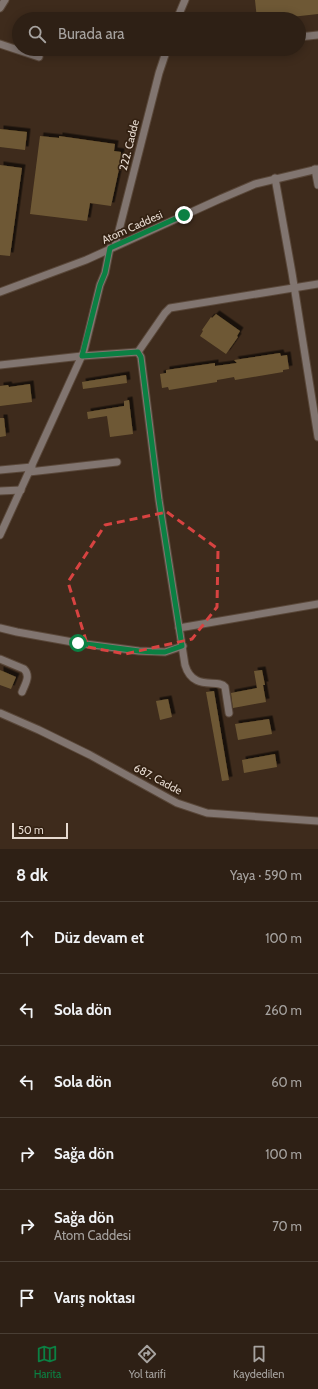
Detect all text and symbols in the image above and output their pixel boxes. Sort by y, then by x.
search box [12,12,306,56]
icon: search [26,23,48,45]
text: Burada ara [58,25,125,43]
street label: 222. Cadde [116,118,142,172]
route end [175,206,193,224]
street label: Atom Caddesi [99,207,165,247]
route start [69,634,87,652]
street label: 687. Cadde [131,760,185,798]
scale bar [12,821,68,840]
text: 50 m [18,823,44,837]
text: 8 dk [16,865,48,885]
text: Yaya · 590 m [230,867,302,883]
icon: ahead [16,927,38,949]
text: Düz devam et [54,929,144,947]
text: 100 m [265,930,302,946]
icon: left [16,999,38,1021]
text: Sola dön [54,1001,111,1019]
text: 260 m [264,1002,302,1018]
icon: left [16,1071,38,1093]
text: Sola dön [54,1073,111,1091]
text: 60 m [271,1074,302,1090]
icon: right [16,1143,38,1165]
text: Sağa dön [54,1145,114,1163]
text: 100 m [265,1146,302,1162]
text: Sağa dön [54,1209,114,1227]
icon: right [16,1215,38,1237]
text: 70 m [272,1218,302,1234]
text: Atom Caddesi [54,1227,131,1243]
icon: arrive [16,1287,38,1309]
text: Varış noktası [54,1289,135,1307]
tab: Harita [34,1343,61,1381]
tab: Yol tarifi [129,1343,166,1381]
tab: Kaydedilen [233,1343,284,1381]

